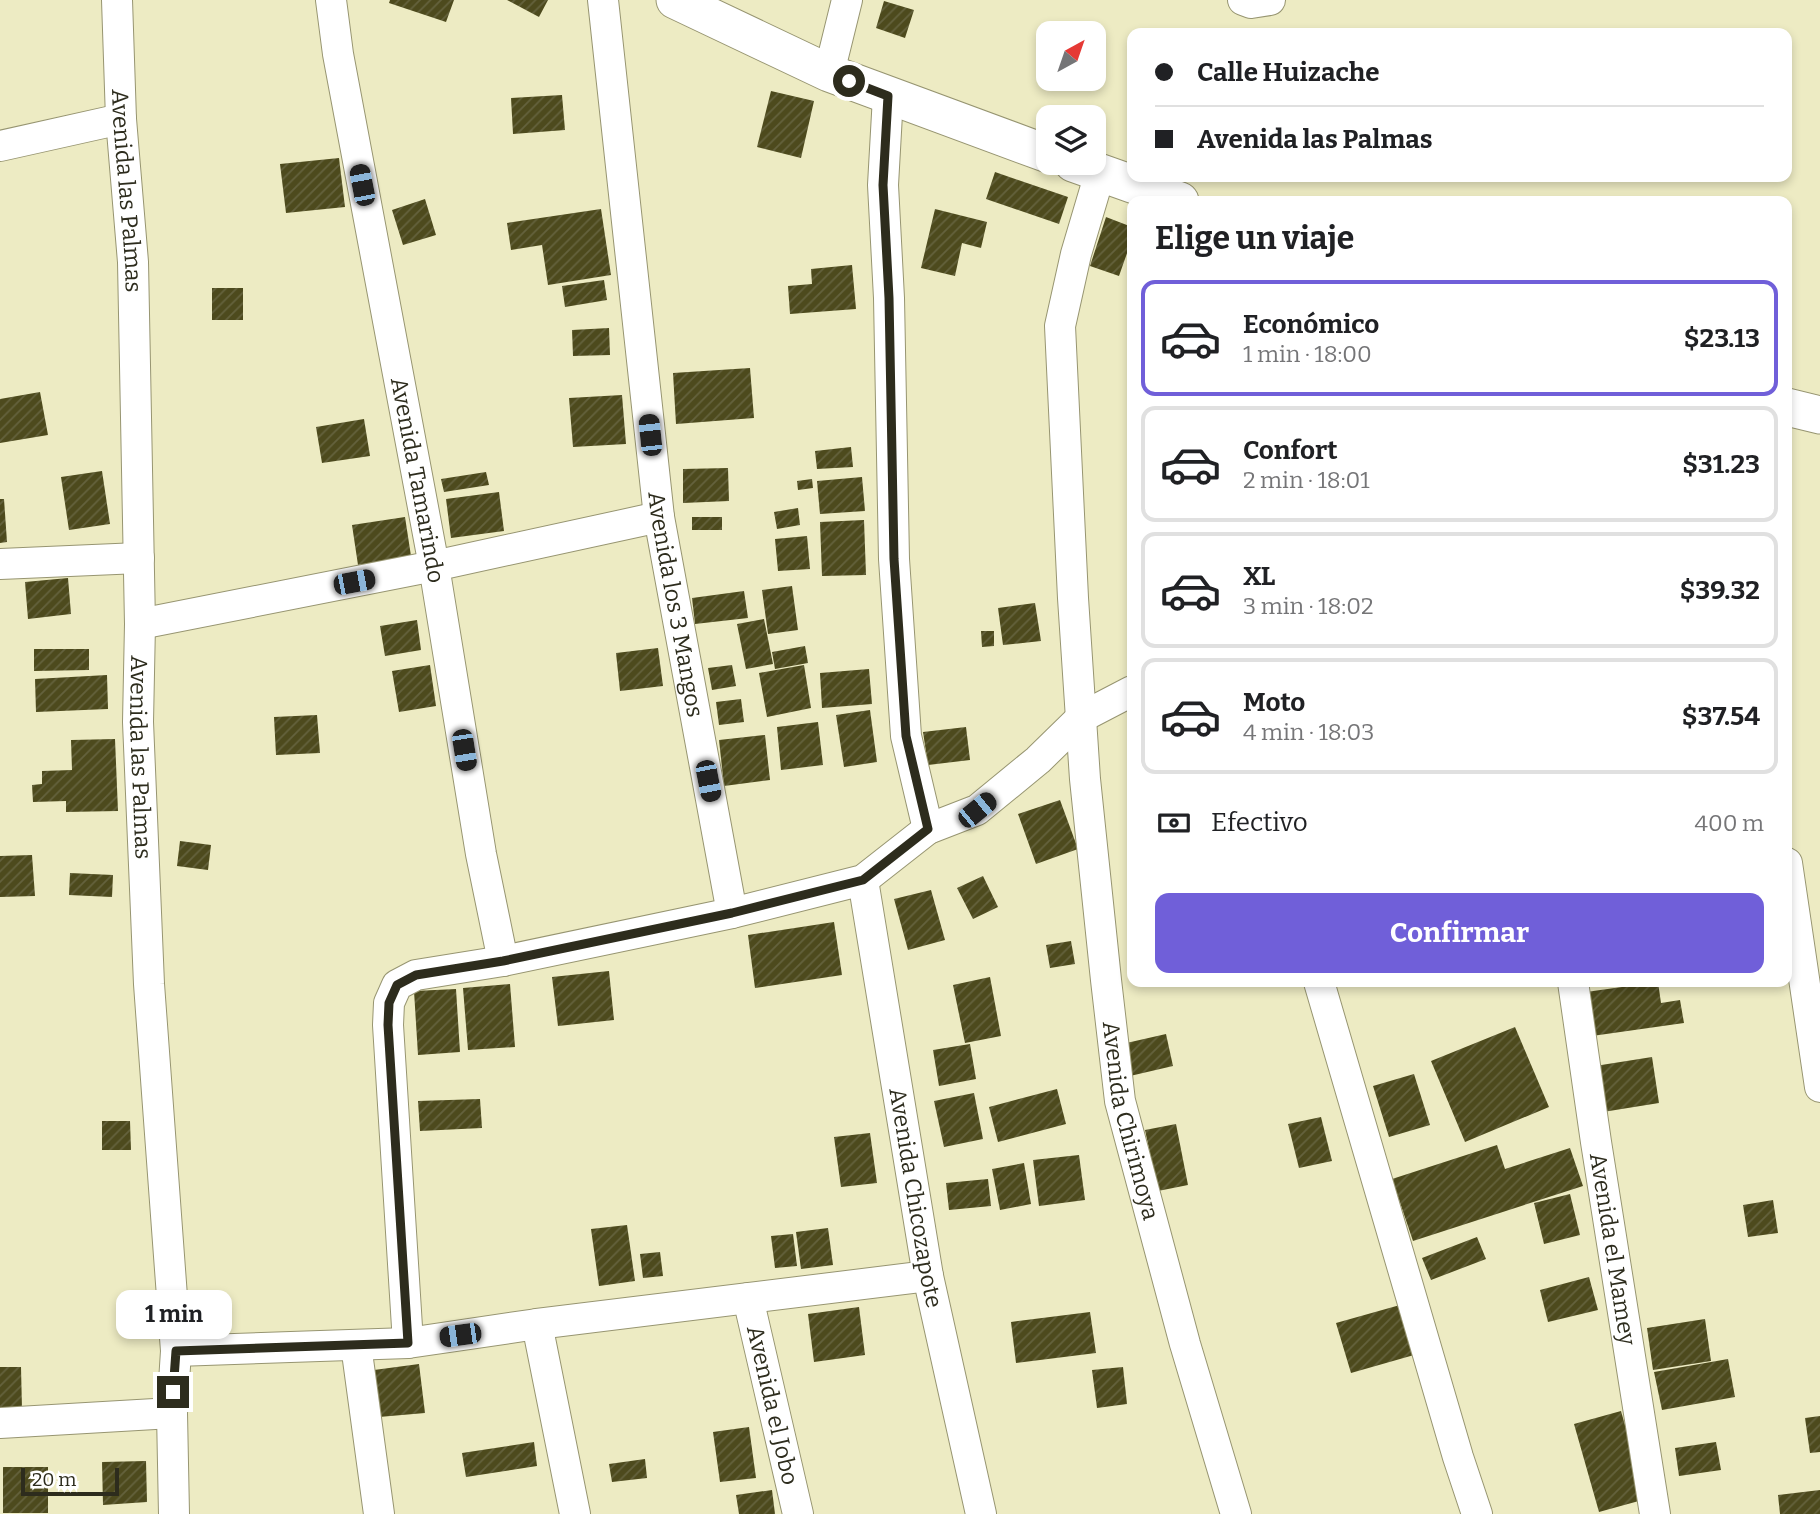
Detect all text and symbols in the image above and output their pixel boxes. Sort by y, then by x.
north arrow [1036,21,1106,91]
map controls [1036,21,1106,175]
text: Calle Huizache [1197,57,1379,88]
route start [833,65,865,97]
street label: Avenida las Palmas [106,89,148,293]
button: layers [1036,105,1106,175]
text: Avenida las Palmas [1197,124,1433,155]
car [348,162,377,208]
text: Elige un viaje [1155,219,1354,257]
icon: car [1159,307,1222,370]
text: Económico [1243,309,1379,340]
text: $23.13 [1684,323,1760,354]
text: 1 min · 18:00 [1243,340,1372,368]
street label: Avenida Tamarindo [385,375,451,585]
car [638,413,663,457]
icon: car [1159,433,1222,496]
text: Confort [1243,435,1338,466]
text: $31.23 [1682,449,1760,480]
text: 2 min · 18:01 [1243,466,1370,494]
street label: Avenida los 3 Mangos [642,490,710,720]
icon: car [1159,559,1222,622]
text: XL [1243,561,1275,592]
car [332,568,377,596]
text: $39.32 [1680,575,1760,606]
text: 3 min · 18:02 [1243,592,1373,620]
street label: Avenida las Palmas [124,655,158,860]
icon: car [1159,685,1222,748]
text: Moto [1243,687,1305,718]
text: $37.54 [1682,701,1760,732]
text: 4 min · 18:03 [1243,718,1374,746]
car [451,728,478,772]
car [694,758,723,804]
car [955,789,1000,831]
icon: cash [1155,804,1193,842]
text: Efectivo [1211,807,1308,838]
text: 400 m [1695,809,1764,837]
button: Confirmar [1155,893,1764,973]
street label: Avenida Chirimoya [1097,1020,1165,1223]
street label: Avenida Chicozapote [883,1086,949,1310]
street label: Avenida el Mamey [1584,1151,1642,1348]
callout: 1 min [115,1290,231,1340]
text: 1 min [145,1300,203,1328]
car [438,1322,483,1348]
street label: Avenida el Jobo [741,1323,805,1487]
route end [157,1376,189,1408]
scale bar [21,1465,119,1497]
text: 20 m [32,1468,76,1491]

